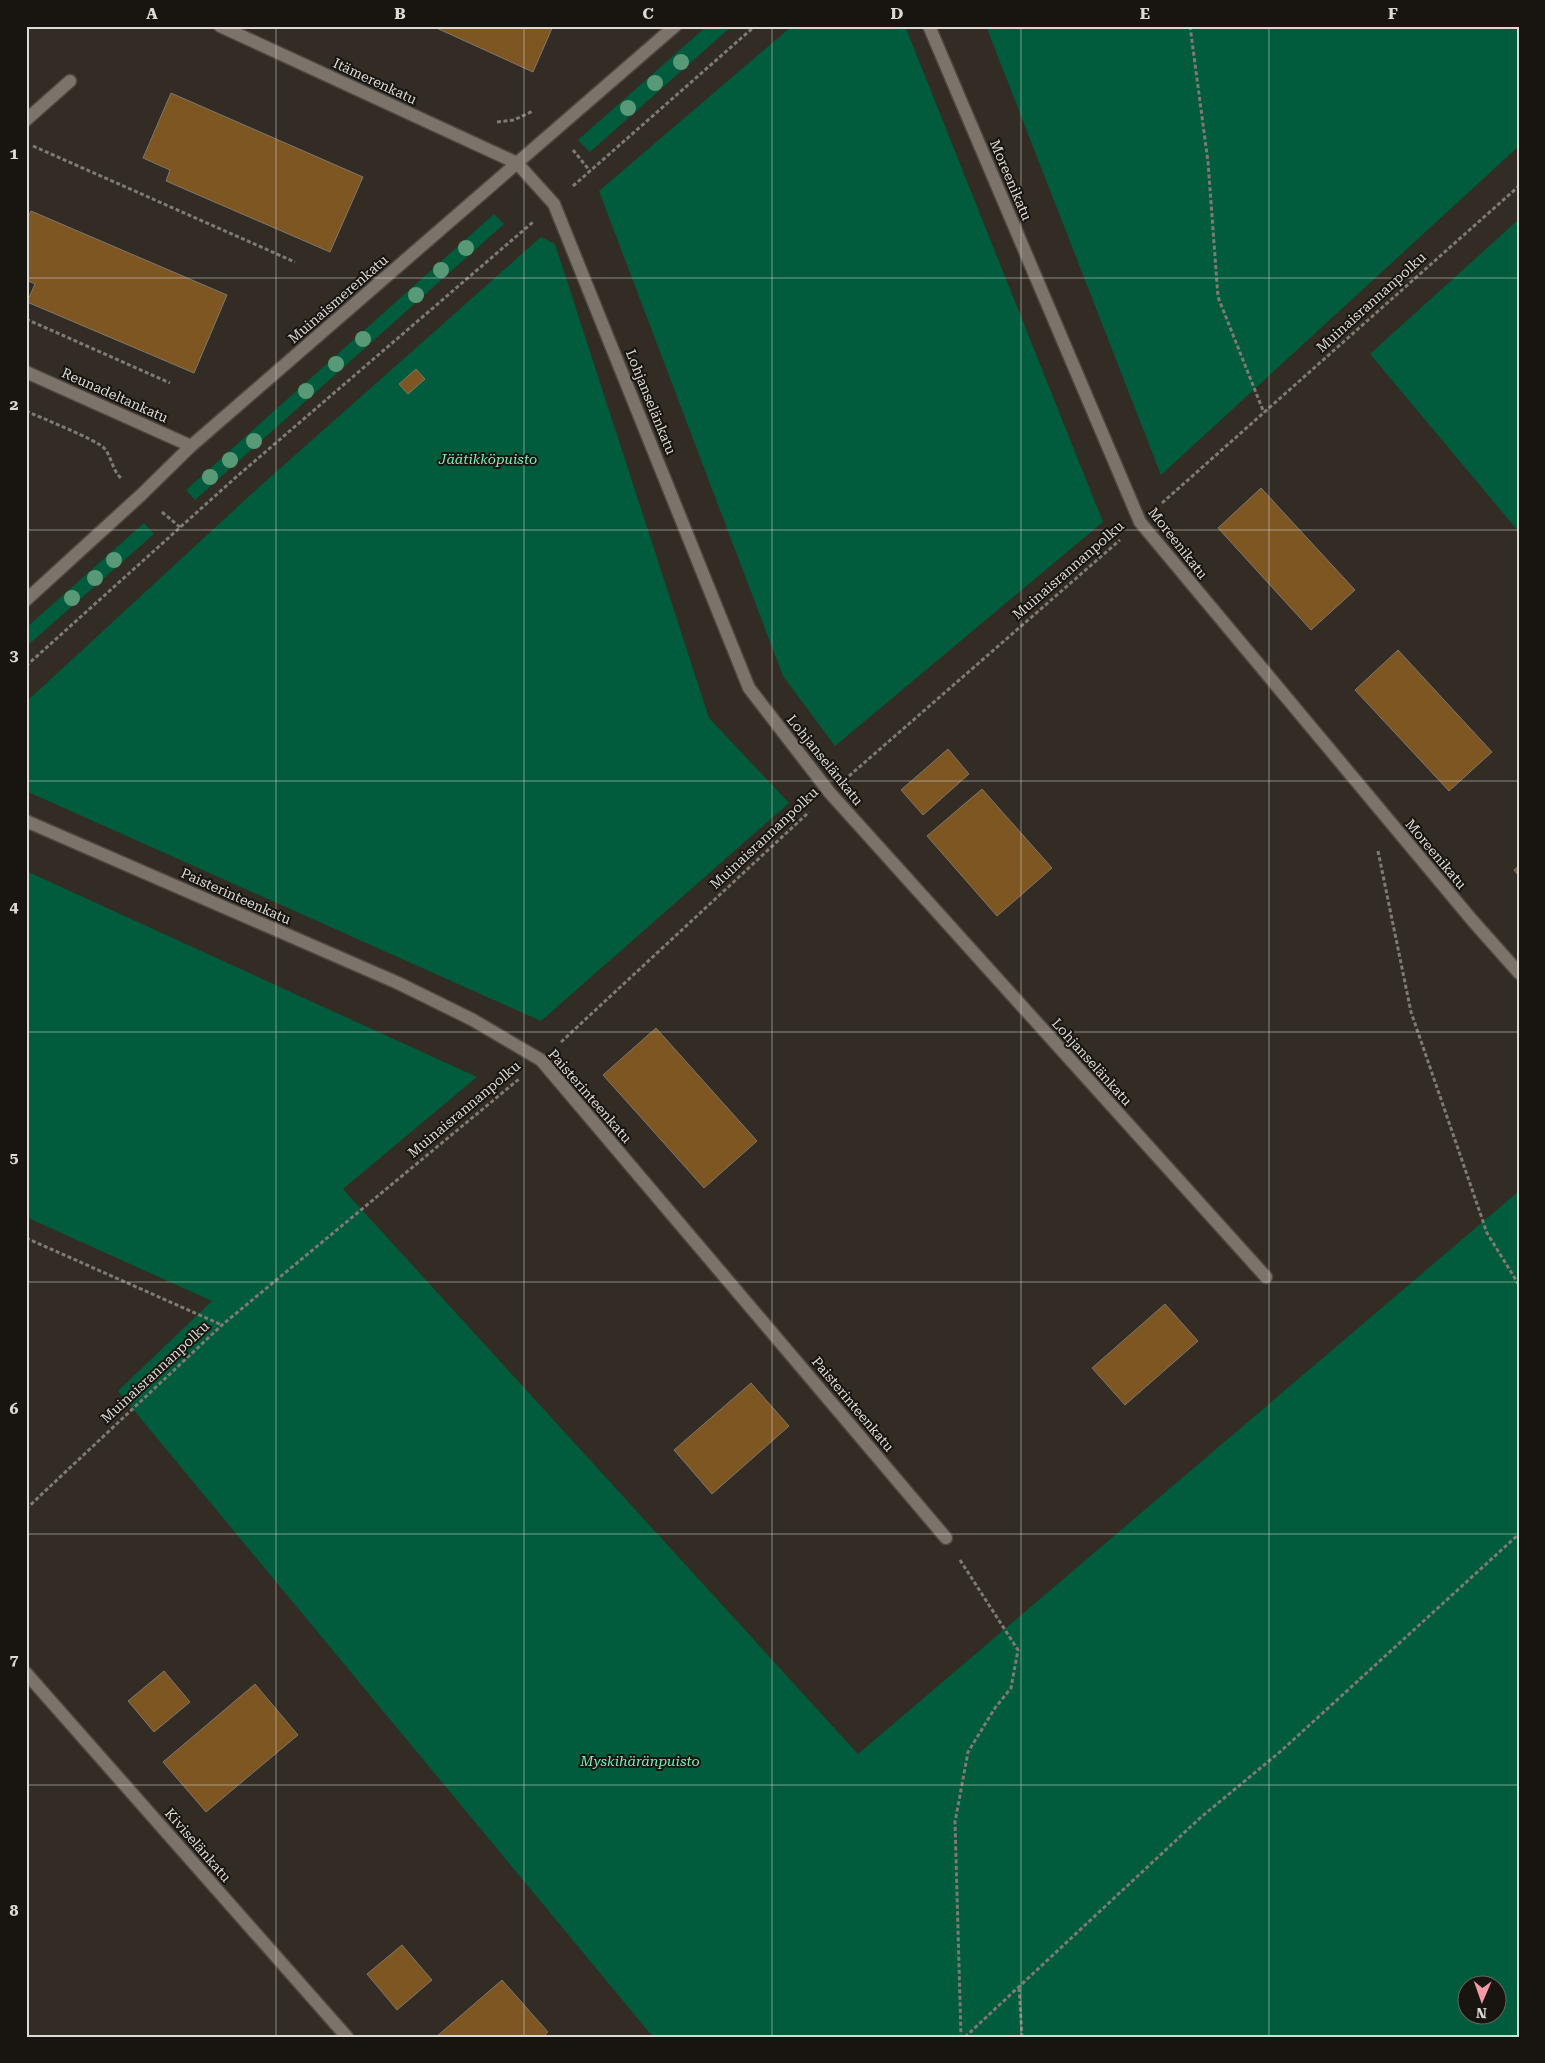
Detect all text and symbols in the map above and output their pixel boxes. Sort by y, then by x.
text: A [146,4,158,23]
text: B [394,4,406,23]
text: C [642,4,654,23]
text: D [891,4,904,23]
text: E [1140,4,1150,23]
text: F [1388,4,1398,23]
street label: Itämerenkatu [331,55,420,107]
street label: Moreenikatu [987,137,1035,223]
text: 1 [10,144,19,163]
street label: Muinaisrannanpolku [1313,248,1429,355]
street label: Muinaismerenkatu [285,251,391,347]
street label: Lohjanselänkatu [623,347,679,457]
street label: Reunadeltankatu [59,364,171,426]
text: 2 [10,395,19,414]
park label: Jäätikköpuisto [438,451,537,467]
street label: Moreenikatu [1145,504,1211,582]
street label: Muinaisrannanpolku [1009,517,1127,623]
text: 3 [10,646,19,665]
street label: Lohjanselänkatu [784,712,867,809]
street label: Muinaisrannanpolku [707,784,821,892]
street label: Moreenikatu [1402,816,1470,892]
street label: Paisterinteenkatu [179,865,294,928]
text: 4 [10,897,19,916]
street label: Lohjanselänkatu [1049,1015,1136,1109]
street label: Paisterinteenkatu [545,1046,635,1146]
street label: Muinaisrannanpolku [405,1057,524,1161]
text: 5 [10,1148,19,1167]
street label: Muinaisrannanpolku [98,1318,212,1426]
street label: Paisterinteenkatu [809,1353,897,1455]
text: 6 [10,1399,19,1418]
text: 7 [10,1650,19,1669]
park label: Myskihäränpuisto [579,1753,700,1769]
street label: Kiviselänkatu [162,1805,234,1885]
text: 8 [10,1901,19,1920]
north arrow [1458,1976,1508,2026]
text: N [1476,2005,1487,2021]

